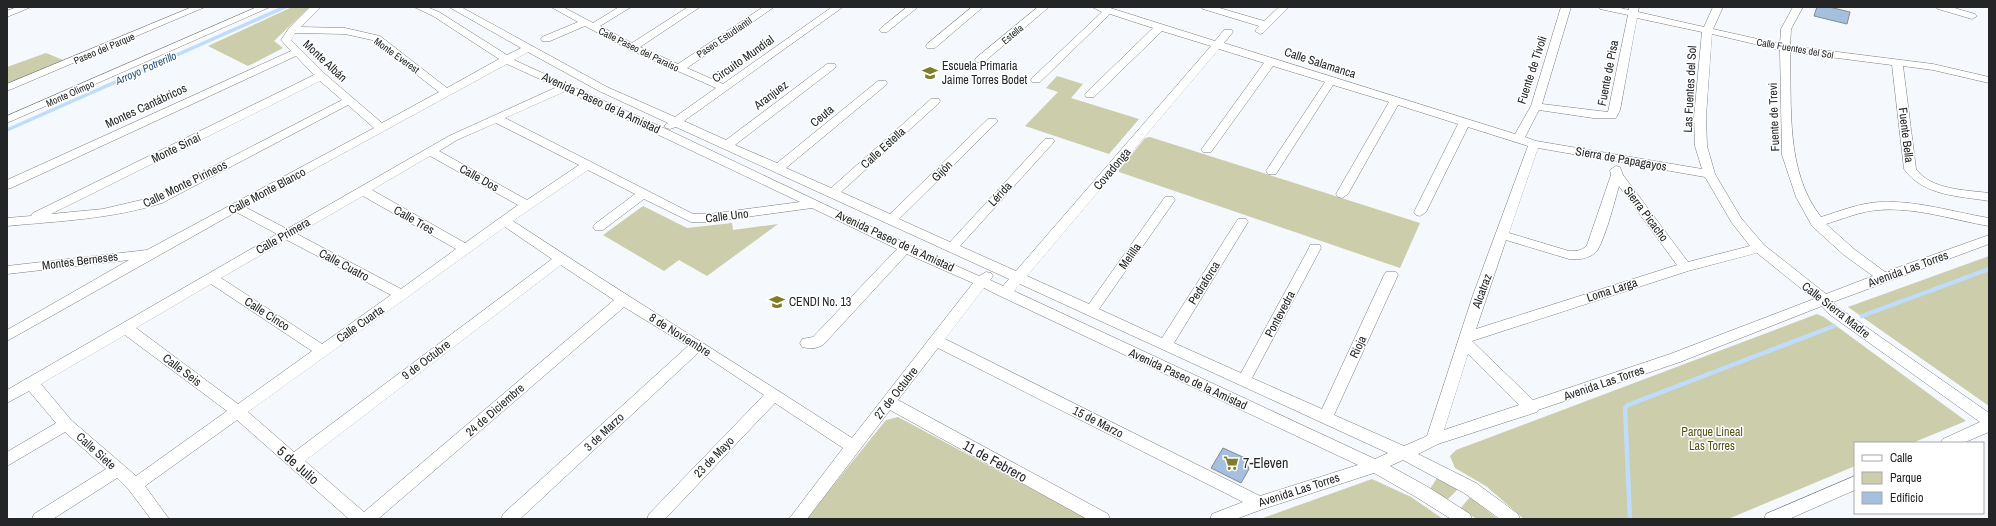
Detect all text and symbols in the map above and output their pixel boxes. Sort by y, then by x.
street label: Paseo Estudiantil [694,14,755,61]
street label: Estella [999,21,1026,47]
street label: Calle Paseo del Paraíso [596,24,682,75]
street label: Paseo del Parque [72,30,137,67]
street label: Circuito Mundial [709,32,777,86]
street label: Fuente de Tívoli [1513,34,1551,106]
street label: Monte Everest [371,35,422,77]
street label: Calle Fuentes del Sol [1755,35,1835,62]
street label: Monte Albán [300,36,350,86]
street label: Fuente de Pisa [1594,38,1622,107]
street label: Calle Salamanca [1282,44,1358,82]
street label: Las Fuentes del Sol [1680,45,1700,133]
water label: Arroyo Potrerillo [112,48,179,88]
place label: Escuela Primaria Jaime Torres Bodet [942,58,1027,88]
school or university icon: Escuela Primaria Jaime Torres Bodet [921,64,939,82]
street label: Avenida Paseo de la Amistad [538,68,663,137]
street label: Monte Olimpo [44,77,97,110]
street label: Aranjuez [750,77,791,114]
street label: Montes Cantábricos [103,80,189,132]
street label: Fuente de Trevi [1765,82,1783,152]
street label: Ceuta [807,101,838,131]
street label: Fuente Bella [1895,107,1917,164]
street label: Calle Estella [857,123,909,172]
street label: Monte Sinaí [149,129,204,167]
street label: Sierra de Papagayos [1574,143,1668,175]
street label: Covadonga [1090,144,1135,193]
street label: Calle Monte Pirineos [140,157,230,211]
street label: Gijón [928,157,956,185]
street label: Calle Dos [456,161,502,195]
street label: Calle Monte Blanco [226,164,308,218]
street label: Lérida [985,178,1016,210]
street label: Sierra Picacho [1620,183,1672,245]
street label: Calle Tres [391,202,437,238]
street label: Calle Uno [705,205,749,227]
street label: Avenida Paseo de la Amistad [832,206,957,275]
street label: Calle Primera [253,214,313,258]
street label: Melilla [1115,239,1145,272]
street label: Calle Cuatro [316,245,372,285]
street label: Avenida Las Torres [1865,247,1950,291]
street label: Montes Berneses [41,248,119,274]
street label: Pedraforca [1184,258,1224,308]
street label: Alcatraz [1468,271,1496,311]
street label: Loma Larga [1585,274,1640,306]
street label: Calle Sierra Madre [1799,278,1873,342]
street label: Pontevedra [1261,288,1299,340]
street label: Calle Cinco [241,293,293,335]
school or university icon: CENDI No. 13 [768,293,786,311]
place label: CENDI No. 13 [789,294,851,310]
street label: Calle Cuarta [333,301,387,346]
street label: 8 de Noviembre [646,310,714,360]
street label: Rioja [1346,333,1370,361]
street label: 9 de Octubre [398,336,454,384]
street label: Avenida Paseo de la Amistad [1125,344,1250,413]
street label: Calle Seis [159,350,205,390]
street label: Avenida Las Torres [1561,362,1647,405]
street label: 27 de Octubre [870,363,922,423]
street label: 24 de Diciembre [462,380,528,440]
street label: 15 de Marzo [1070,402,1126,442]
street label: 3 de Marzo [581,409,627,455]
park label: Parque Lineal Las Torres [1681,424,1743,454]
street label: Calle Siete [73,429,119,473]
street label: 23 de Mayo [690,433,738,481]
street label: 11 de Febrero [960,436,1030,486]
street label: 5 de Julio [273,442,323,488]
legend [1854,442,1984,514]
text: Calle [1890,450,1912,466]
supermarket icon: 7-Eleven [1222,454,1240,472]
place label: 7-Eleven [1243,454,1288,472]
street label: Avenida Las Torres [1255,469,1342,511]
text: Parque [1890,470,1922,486]
text: Edificio [1890,490,1923,506]

